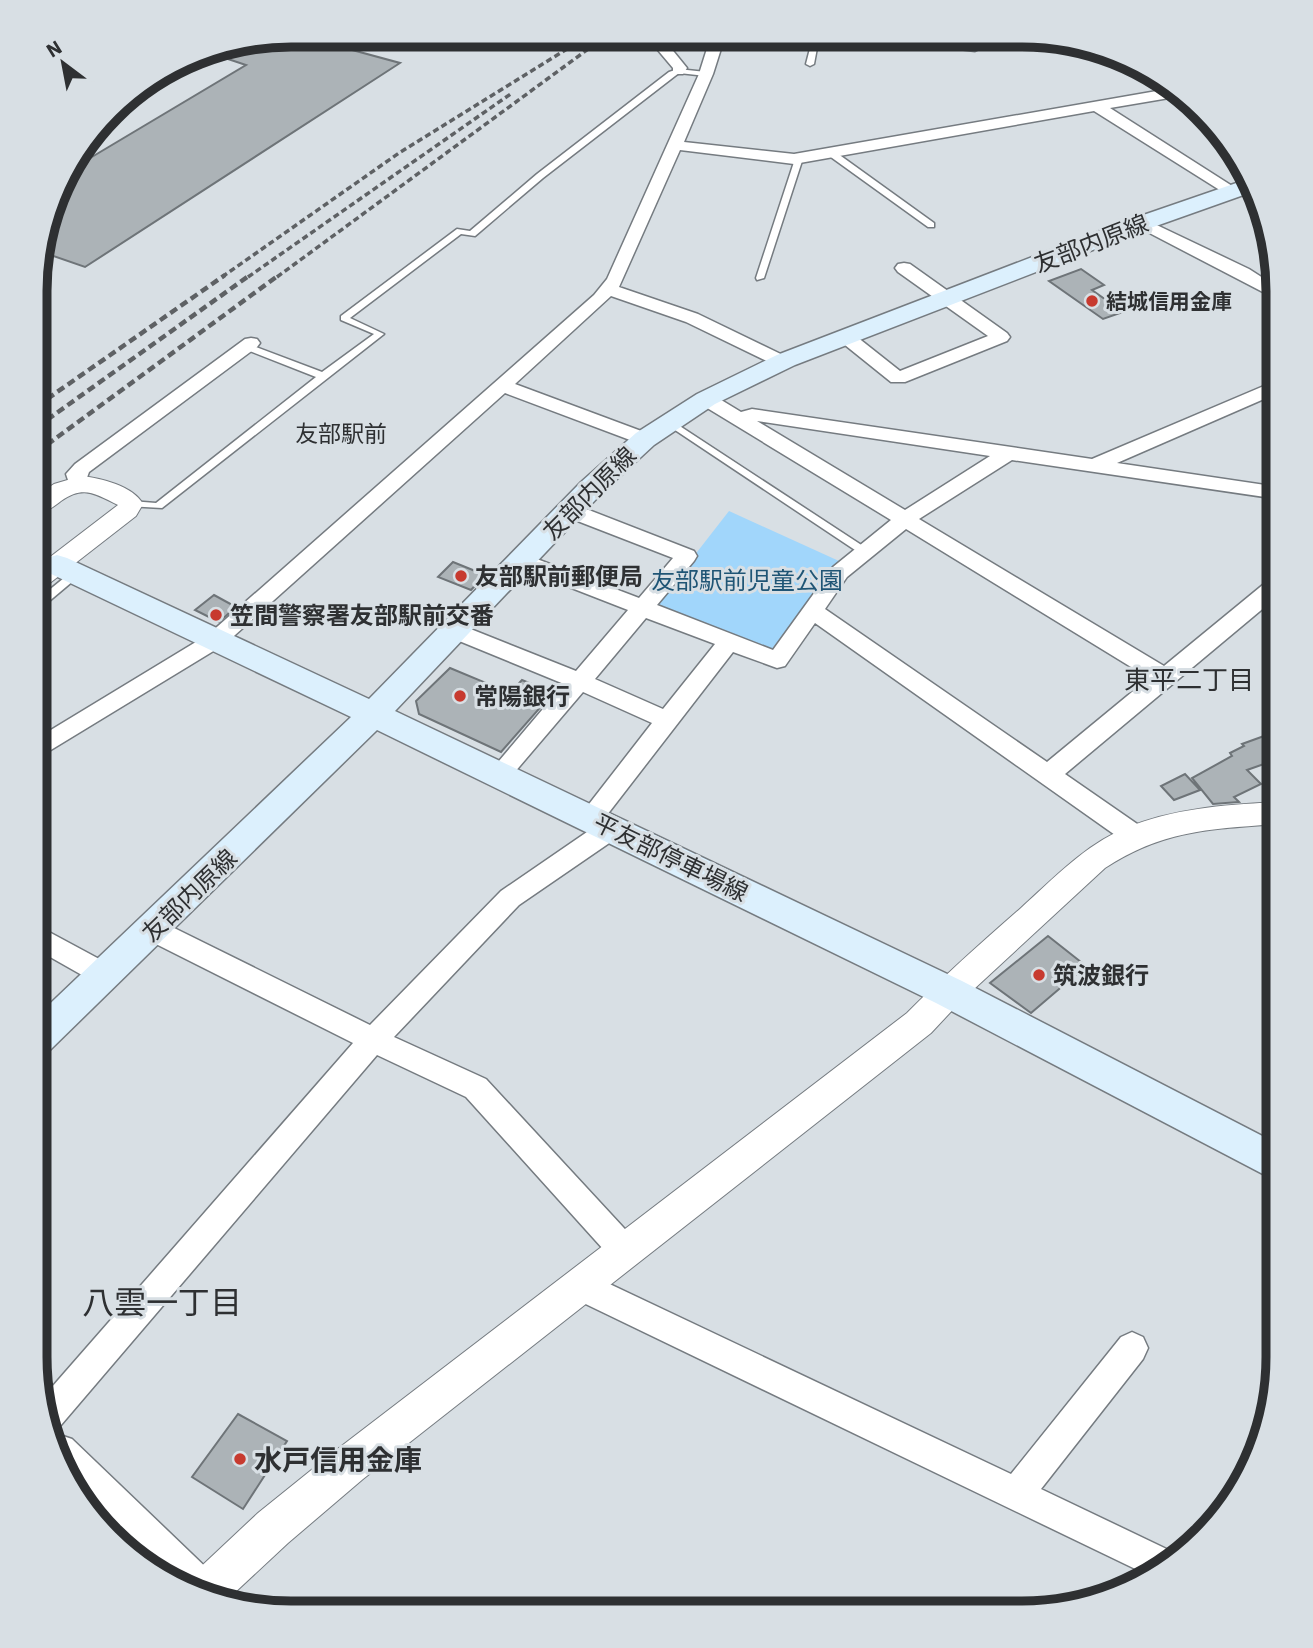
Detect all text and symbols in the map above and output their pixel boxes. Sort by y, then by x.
north arrow [28,28,98,98]
text: N [42,35,66,62]
street label: 友部内原線 [1029,207,1153,279]
place label: 結城信用金庫 [1106,287,1232,315]
marker: 結城信用金庫 [1084,293,1100,309]
district label: 友部駅前 [295,418,387,448]
street label: 友部内原線 [535,439,643,547]
place label: 友部駅前郵便局 [475,560,643,592]
park label: 友部駅前児童公園 [651,564,843,596]
marker: 友部駅前郵便局 [453,568,469,584]
place label: 笠間警察署友部駅前交番 [230,599,494,631]
marker: 笠間警察署友部駅前交番 [208,607,224,623]
district label: 東平二丁目 [1124,662,1254,696]
place label: 常陽銀行 [474,680,570,712]
marker: 常陽銀行 [452,688,468,704]
street label: 平友部停車場線 [588,806,754,908]
street label: 友部内原線 [135,842,243,948]
place label: 筑波銀行 [1053,959,1149,991]
marker: 筑波銀行 [1031,967,1047,983]
district label: 八雲一丁目 [82,1281,242,1323]
place label: 水戸信用金庫 [254,1441,422,1478]
marker: 水戸信用金庫 [232,1451,248,1467]

